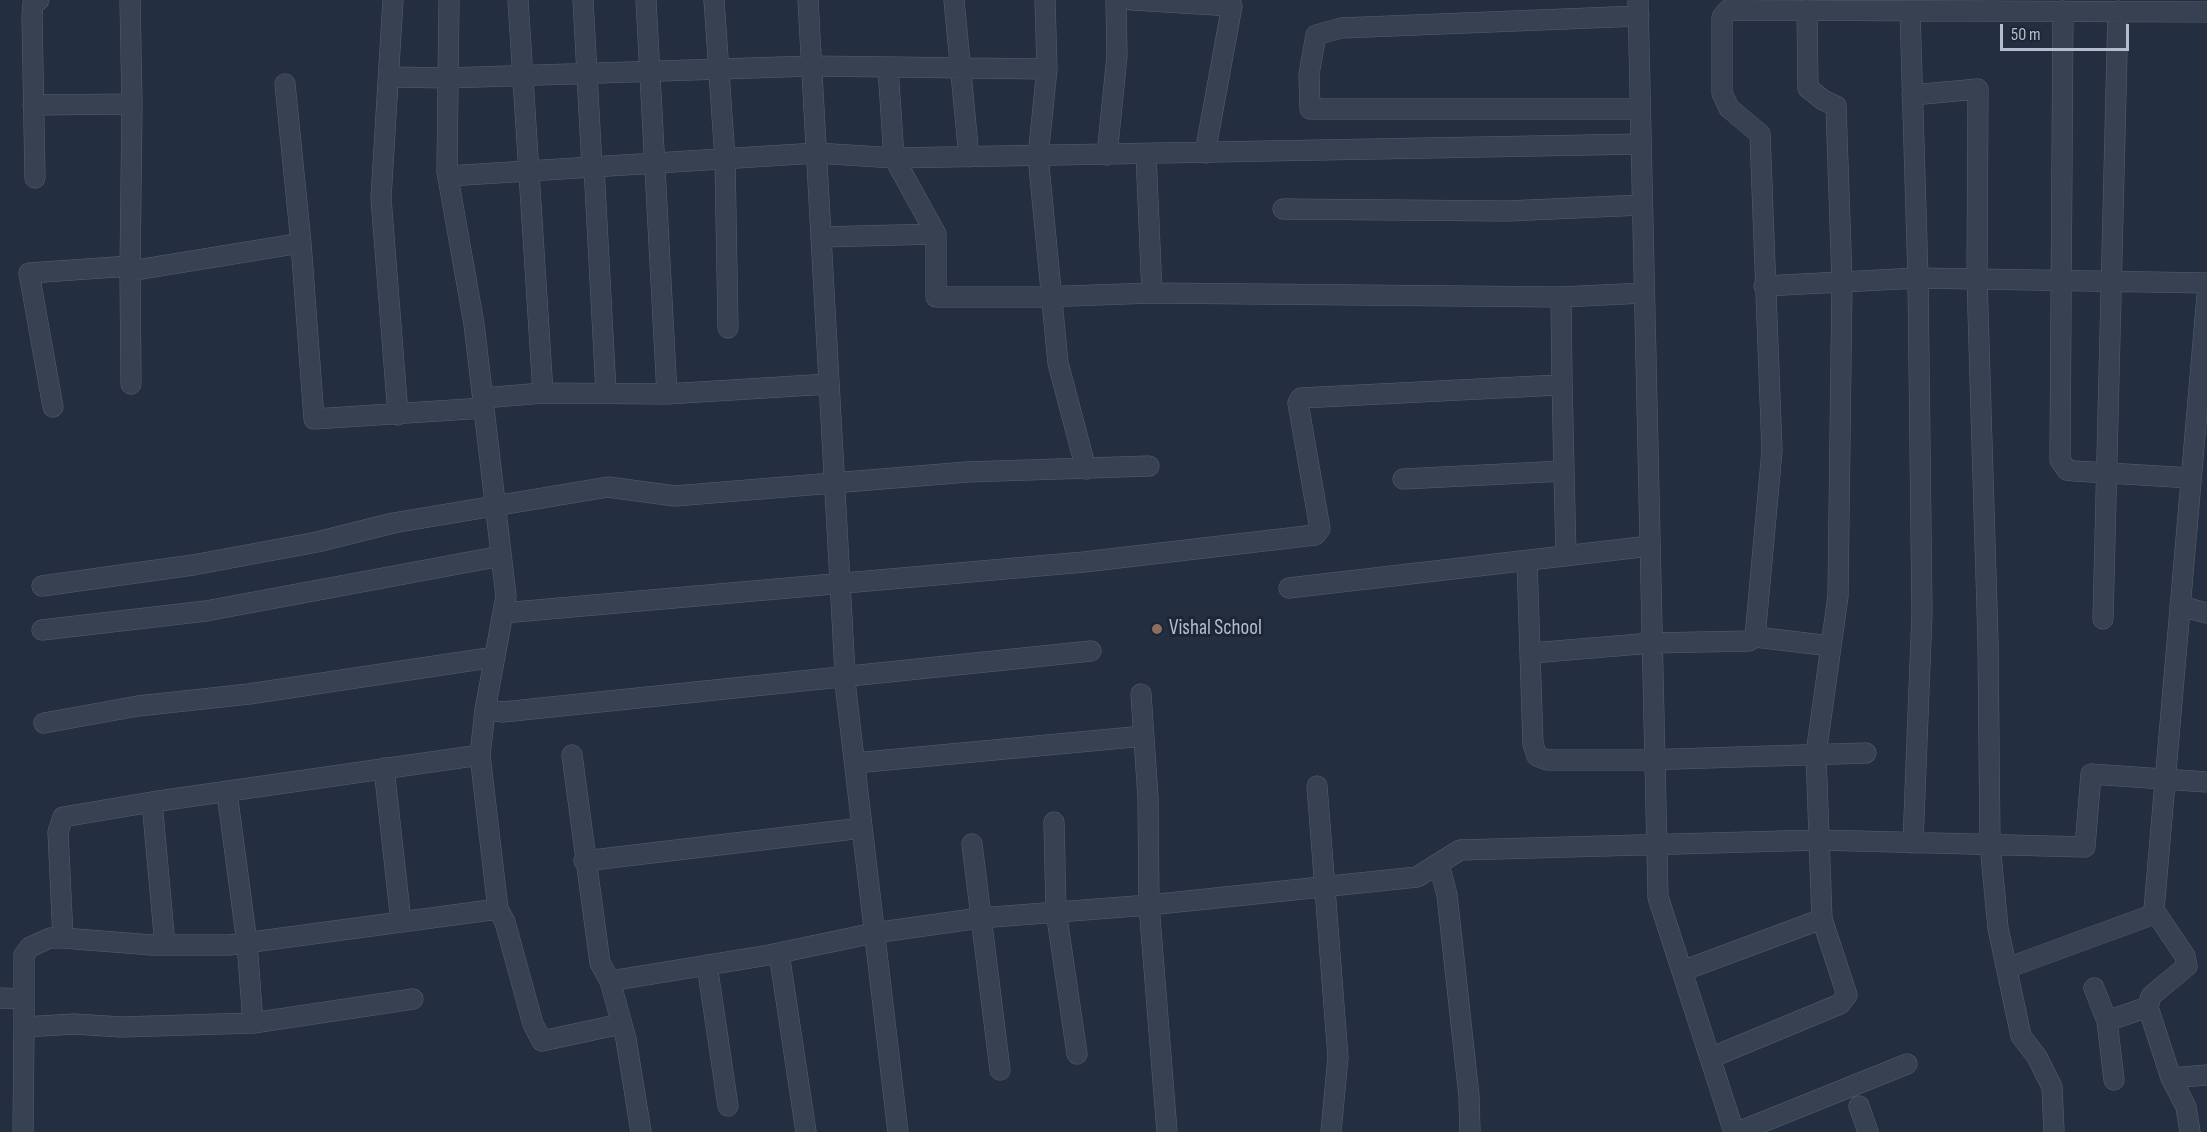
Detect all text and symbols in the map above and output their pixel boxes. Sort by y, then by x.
scale bar [2003,12,2132,50]
text: 50 m [2011,24,2041,45]
place label: Vishal School [1169,616,1262,642]
marker: Vishal School [1150,622,1164,636]

